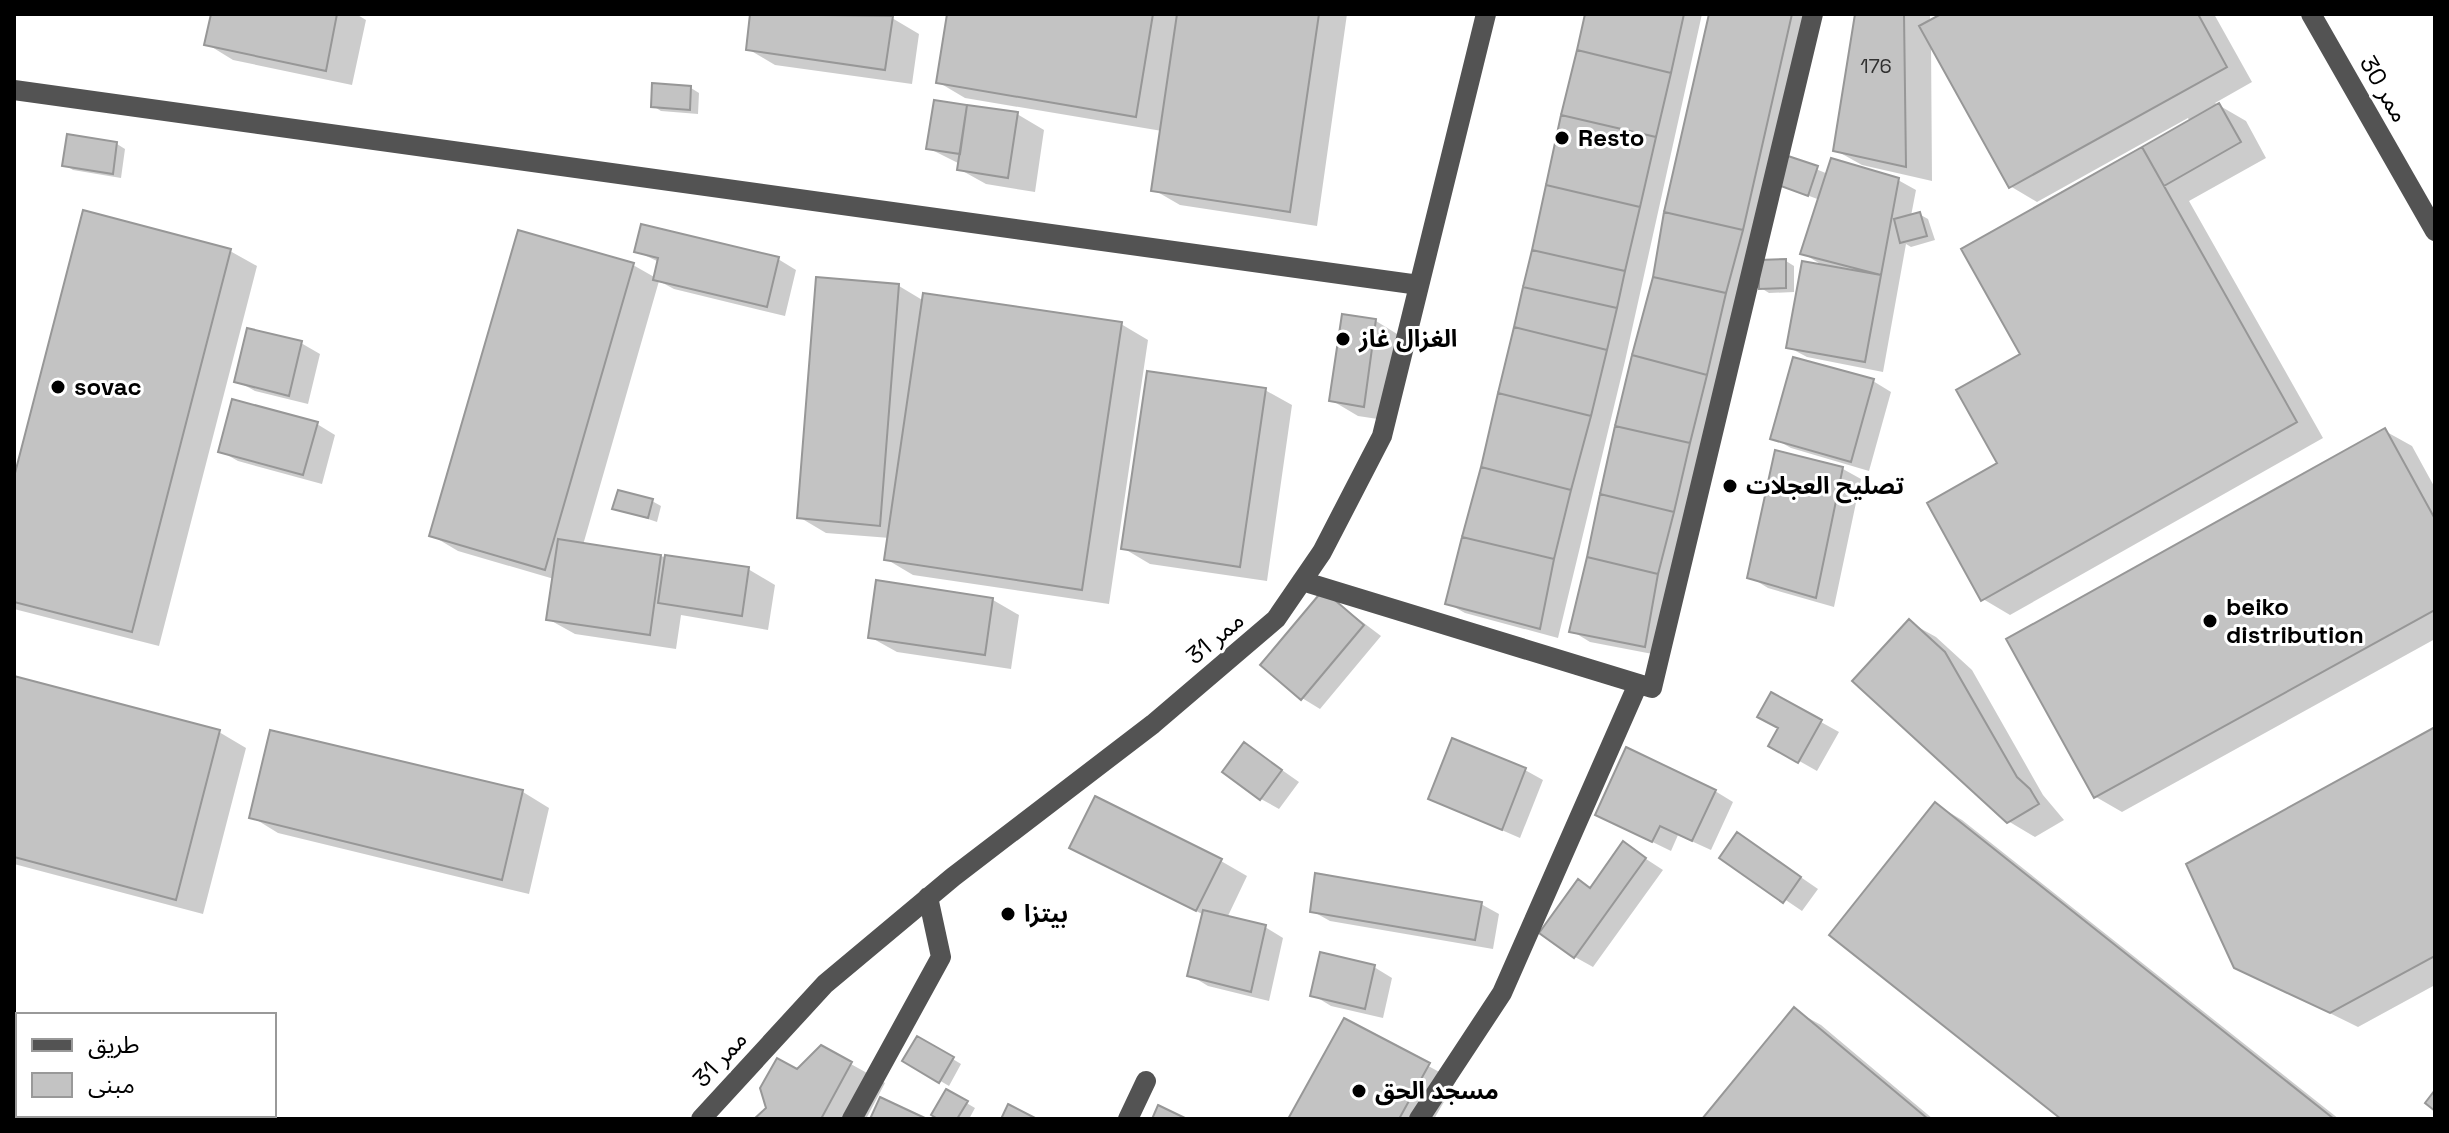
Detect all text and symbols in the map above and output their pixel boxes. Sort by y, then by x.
street label: ممر 30 [2353,50,2416,128]
house number: 176 [1860,53,1892,79]
place label: Resto [1578,122,1645,153]
marker: Resto [1553,129,1571,147]
place label: الغزال غاز [1358,323,1457,354]
marker: الغزال غاز [1334,330,1352,348]
place label: sovac [74,371,142,402]
marker: sovac [49,378,67,396]
place label: تصليح العجلات [1746,470,1905,504]
marker: تصليح العجلات [1721,477,1739,495]
place label: beiko distribution [2226,591,2364,650]
street label: ممر 31 [1179,604,1250,671]
marker: beiko distribution [2201,612,2219,630]
place label: بيتزا [1024,898,1068,929]
marker: بيتزا [999,905,1017,923]
legend [16,1013,276,1117]
street label: ممر 31 [686,1024,754,1093]
text: طريق [88,1029,140,1060]
text: مبنى [88,1069,135,1100]
place label: مسجد الحق [1375,1075,1499,1106]
marker: مسجد الحق [1350,1082,1368,1100]

